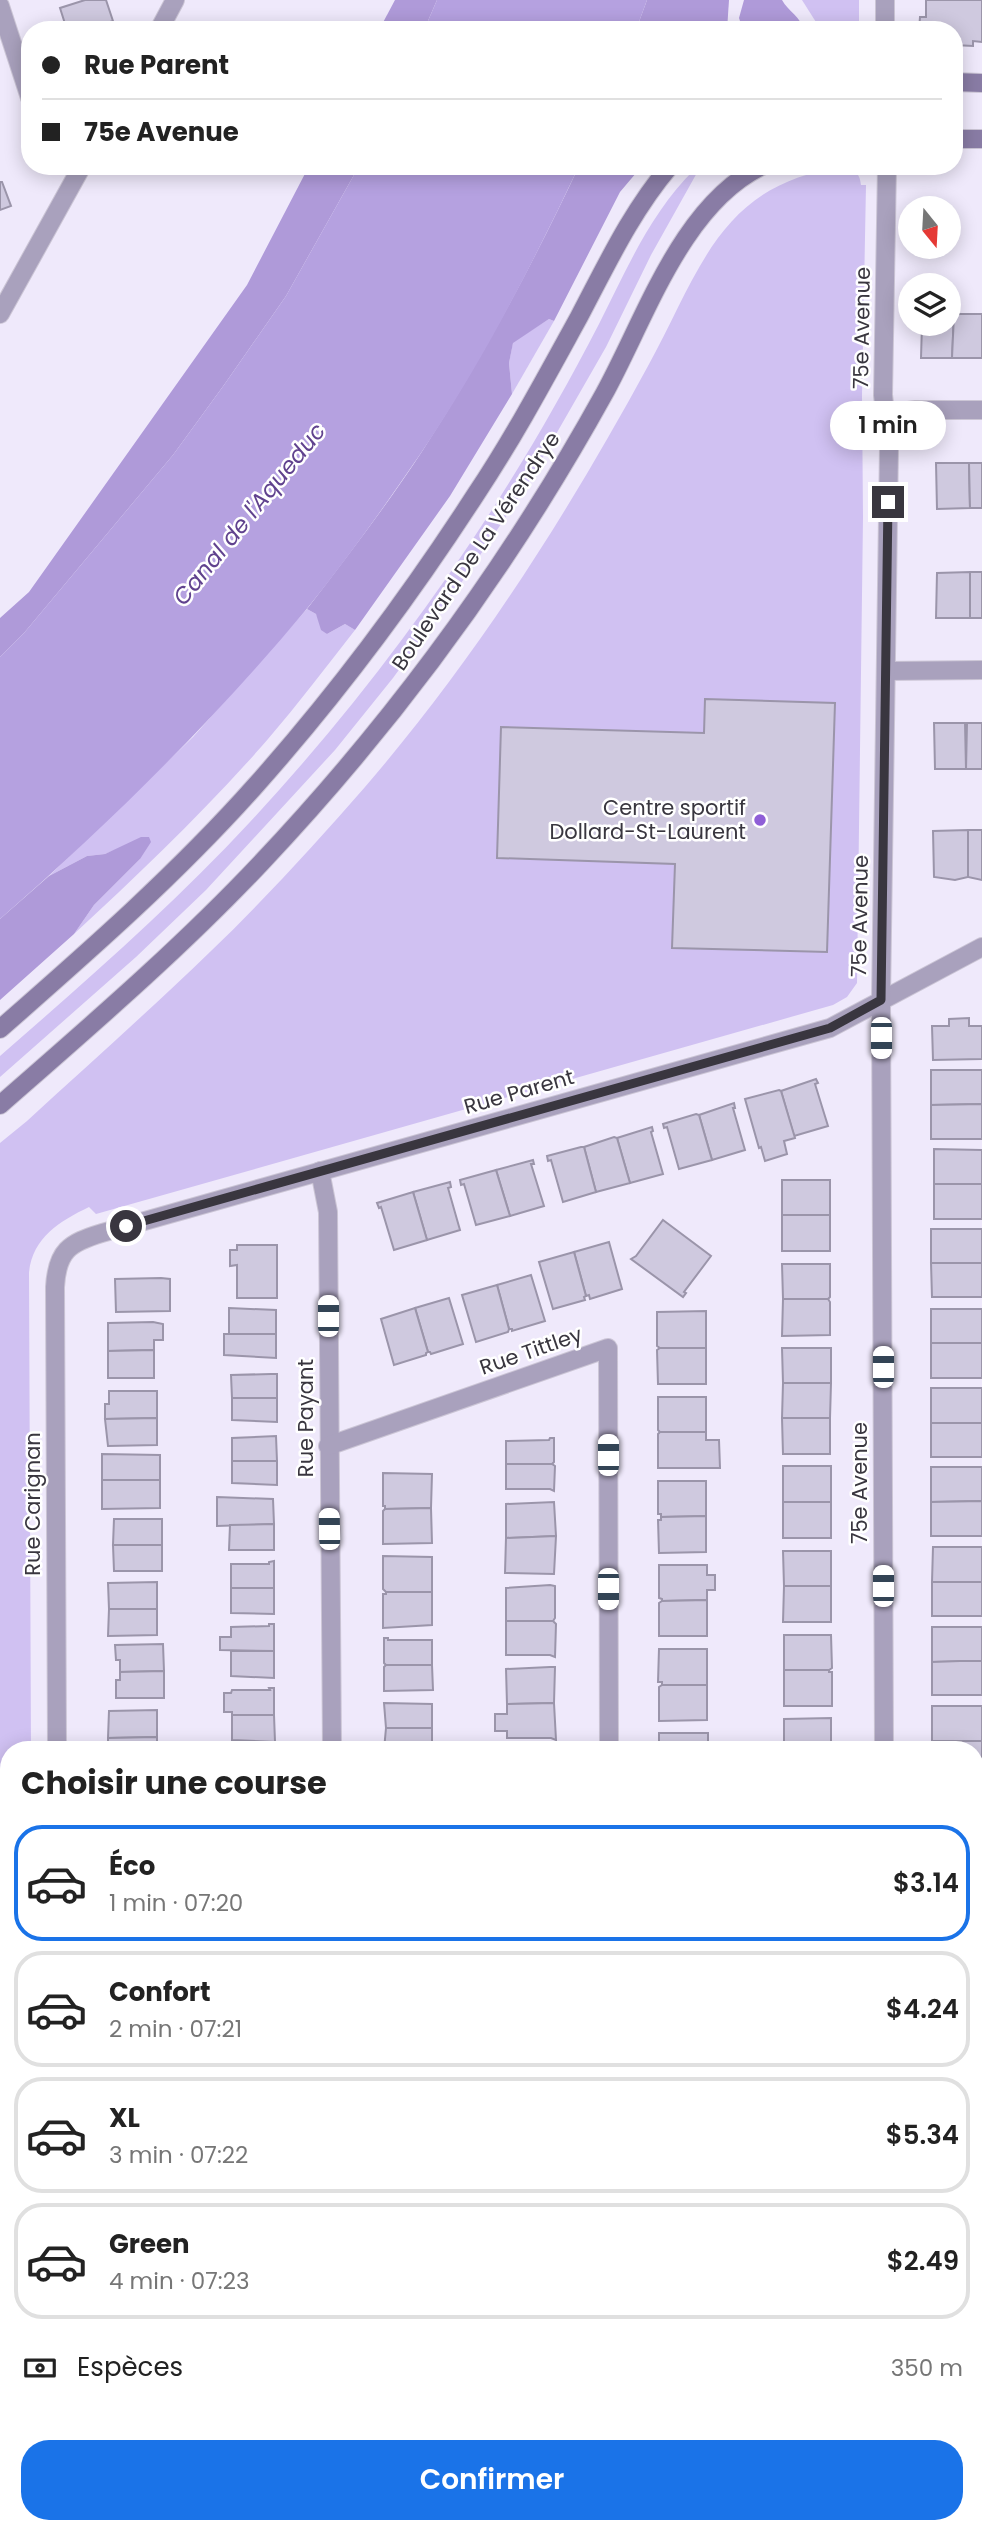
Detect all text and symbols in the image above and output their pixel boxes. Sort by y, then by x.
text: Rue Parent [84,47,229,83]
text: 75e Avenue [84,114,239,150]
north arrow [898,196,961,259]
map controls [898,196,961,336]
street label: 75e Avenue [846,267,877,389]
button: layers [898,273,961,336]
callout: 1 min [830,400,946,449]
text: 1 min [858,409,918,441]
water label: Canal de l'Aqueduc [165,416,333,612]
street label: Boulevard De La Vérendrye [385,426,567,676]
route end [872,486,904,518]
place label: Centre sportif Dollard-St-Laurent [549,793,746,846]
marker: Centre sportif Dollard-St-Laurent [752,812,768,828]
street label: 75e Avenue [844,855,875,977]
car [871,1017,892,1059]
street label: Rue Parent [460,1062,577,1121]
route start [110,1210,142,1242]
car [318,1295,339,1337]
street label: Rue Tittley [476,1319,586,1382]
car [873,1346,894,1388]
street label: Rue Payant [291,1359,320,1477]
street label: 75e Avenue [845,1422,874,1544]
street label: Rue Carignan [18,1432,47,1576]
car [598,1434,619,1476]
car [319,1508,340,1550]
car [873,1565,894,1607]
car [598,1568,619,1610]
text: Choisir une course [21,1760,327,1805]
text: Éco [109,1848,155,1884]
icon: car [25,1852,88,1915]
text: $3.14 [893,1865,959,1901]
text: 1 min · 07:20 [109,1887,243,1919]
text: Confort [109,1974,211,2010]
icon: car [25,1978,88,2041]
text: $4.24 [886,1991,959,2027]
text: 2 min · 07:21 [109,2013,242,2045]
text: XL [109,2100,140,2136]
icon: car [25,2104,88,2167]
text: $5.34 [886,2117,959,2153]
text: 3 min · 07:22 [109,2139,248,2171]
text: Green [109,2226,190,2262]
icon: car [25,2230,88,2293]
text: $2.49 [887,2243,959,2279]
text: 4 min · 07:23 [109,2265,250,2297]
icon: cash [21,2349,59,2387]
text: Espèces [77,2349,183,2385]
text: 350 m [891,2352,963,2384]
button: Confirmer [21,2440,963,2520]

